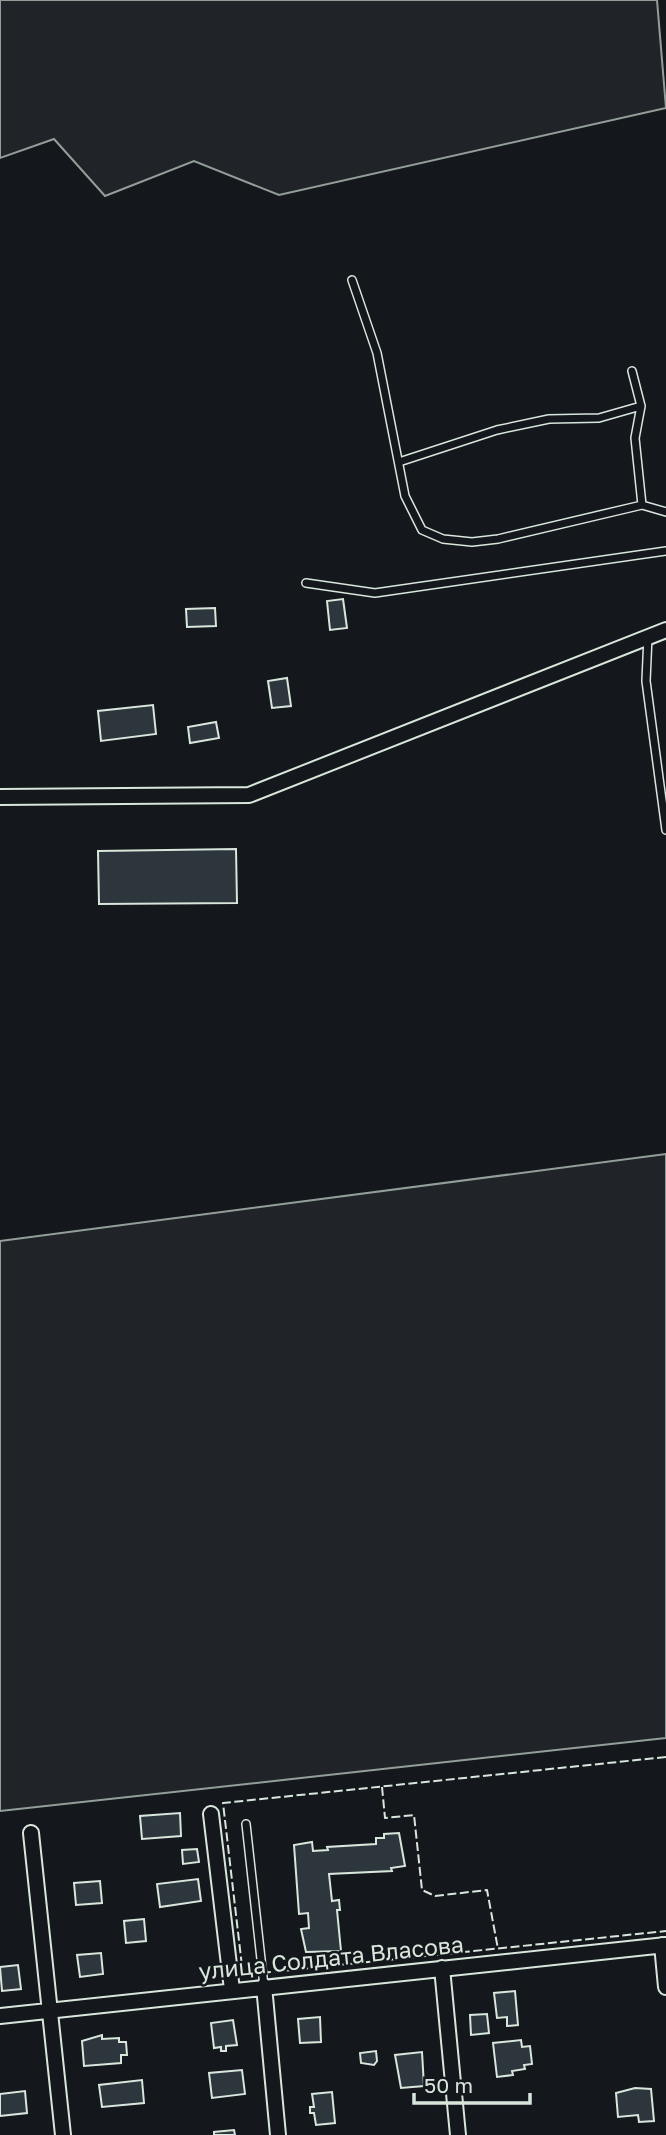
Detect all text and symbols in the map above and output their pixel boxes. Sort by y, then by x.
street label: улица Солдата Власова [197,1929,465,1985]
scale bar [414,2062,530,2106]
text: 50 m [424,2072,473,2098]

